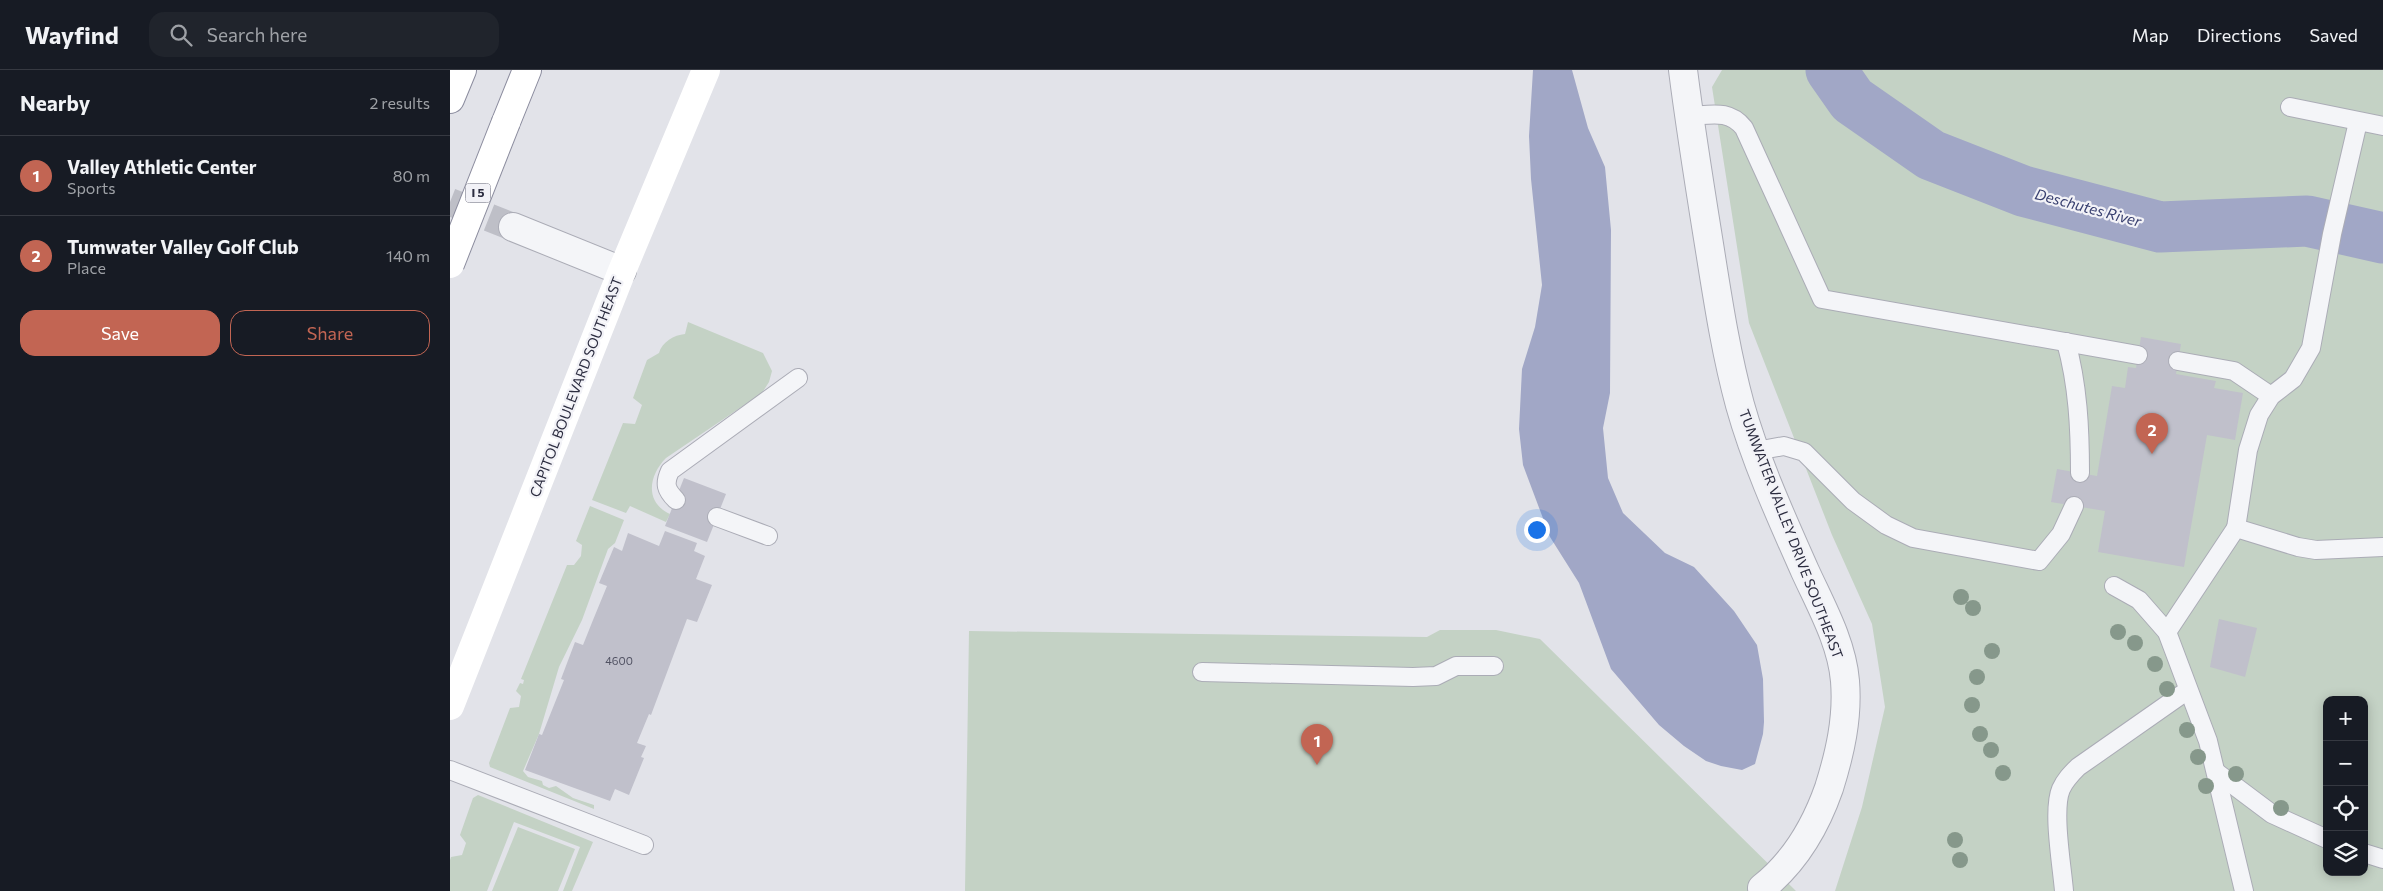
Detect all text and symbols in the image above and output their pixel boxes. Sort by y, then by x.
search box [149,12,499,57]
text: Wayfind [25,20,119,49]
icon: search [167,21,195,49]
text: Search here [207,23,307,46]
text: Map [2132,24,2169,46]
text: Directions [2197,24,2281,46]
text: Saved [2309,24,2358,46]
text: Nearby [20,90,90,115]
text: 2 results [369,93,430,112]
text: Valley Athletic Center [67,155,257,178]
text: 1 [32,166,40,185]
text: 80 m [393,166,430,185]
text: Sports [67,178,116,197]
road number: I 5 [465,184,490,202]
water label: Deschutes River [2033,184,2144,230]
text: Tumwater Valley Golf Club [67,235,299,258]
text: 2 [31,246,41,265]
text: 140 m [386,246,430,265]
text: Place [67,258,106,277]
street label: CAPITOL BOULEVARD SOUTHEAST [526,274,626,499]
button: Save [20,310,220,356]
button: Share [230,310,430,356]
street label: TUMWATER VALLEY DRIVE SOUTHEAST [1736,407,1847,661]
pin: 2 [2136,413,2168,454]
your location [1524,517,1550,543]
house number: 4600 [605,654,633,667]
map controls [2323,696,2368,876]
button: + [2323,696,2368,741]
pin: 1 [1301,724,1333,765]
button: − [2323,741,2368,786]
button: locate [2323,786,2368,831]
button: layers [2323,831,2368,876]

